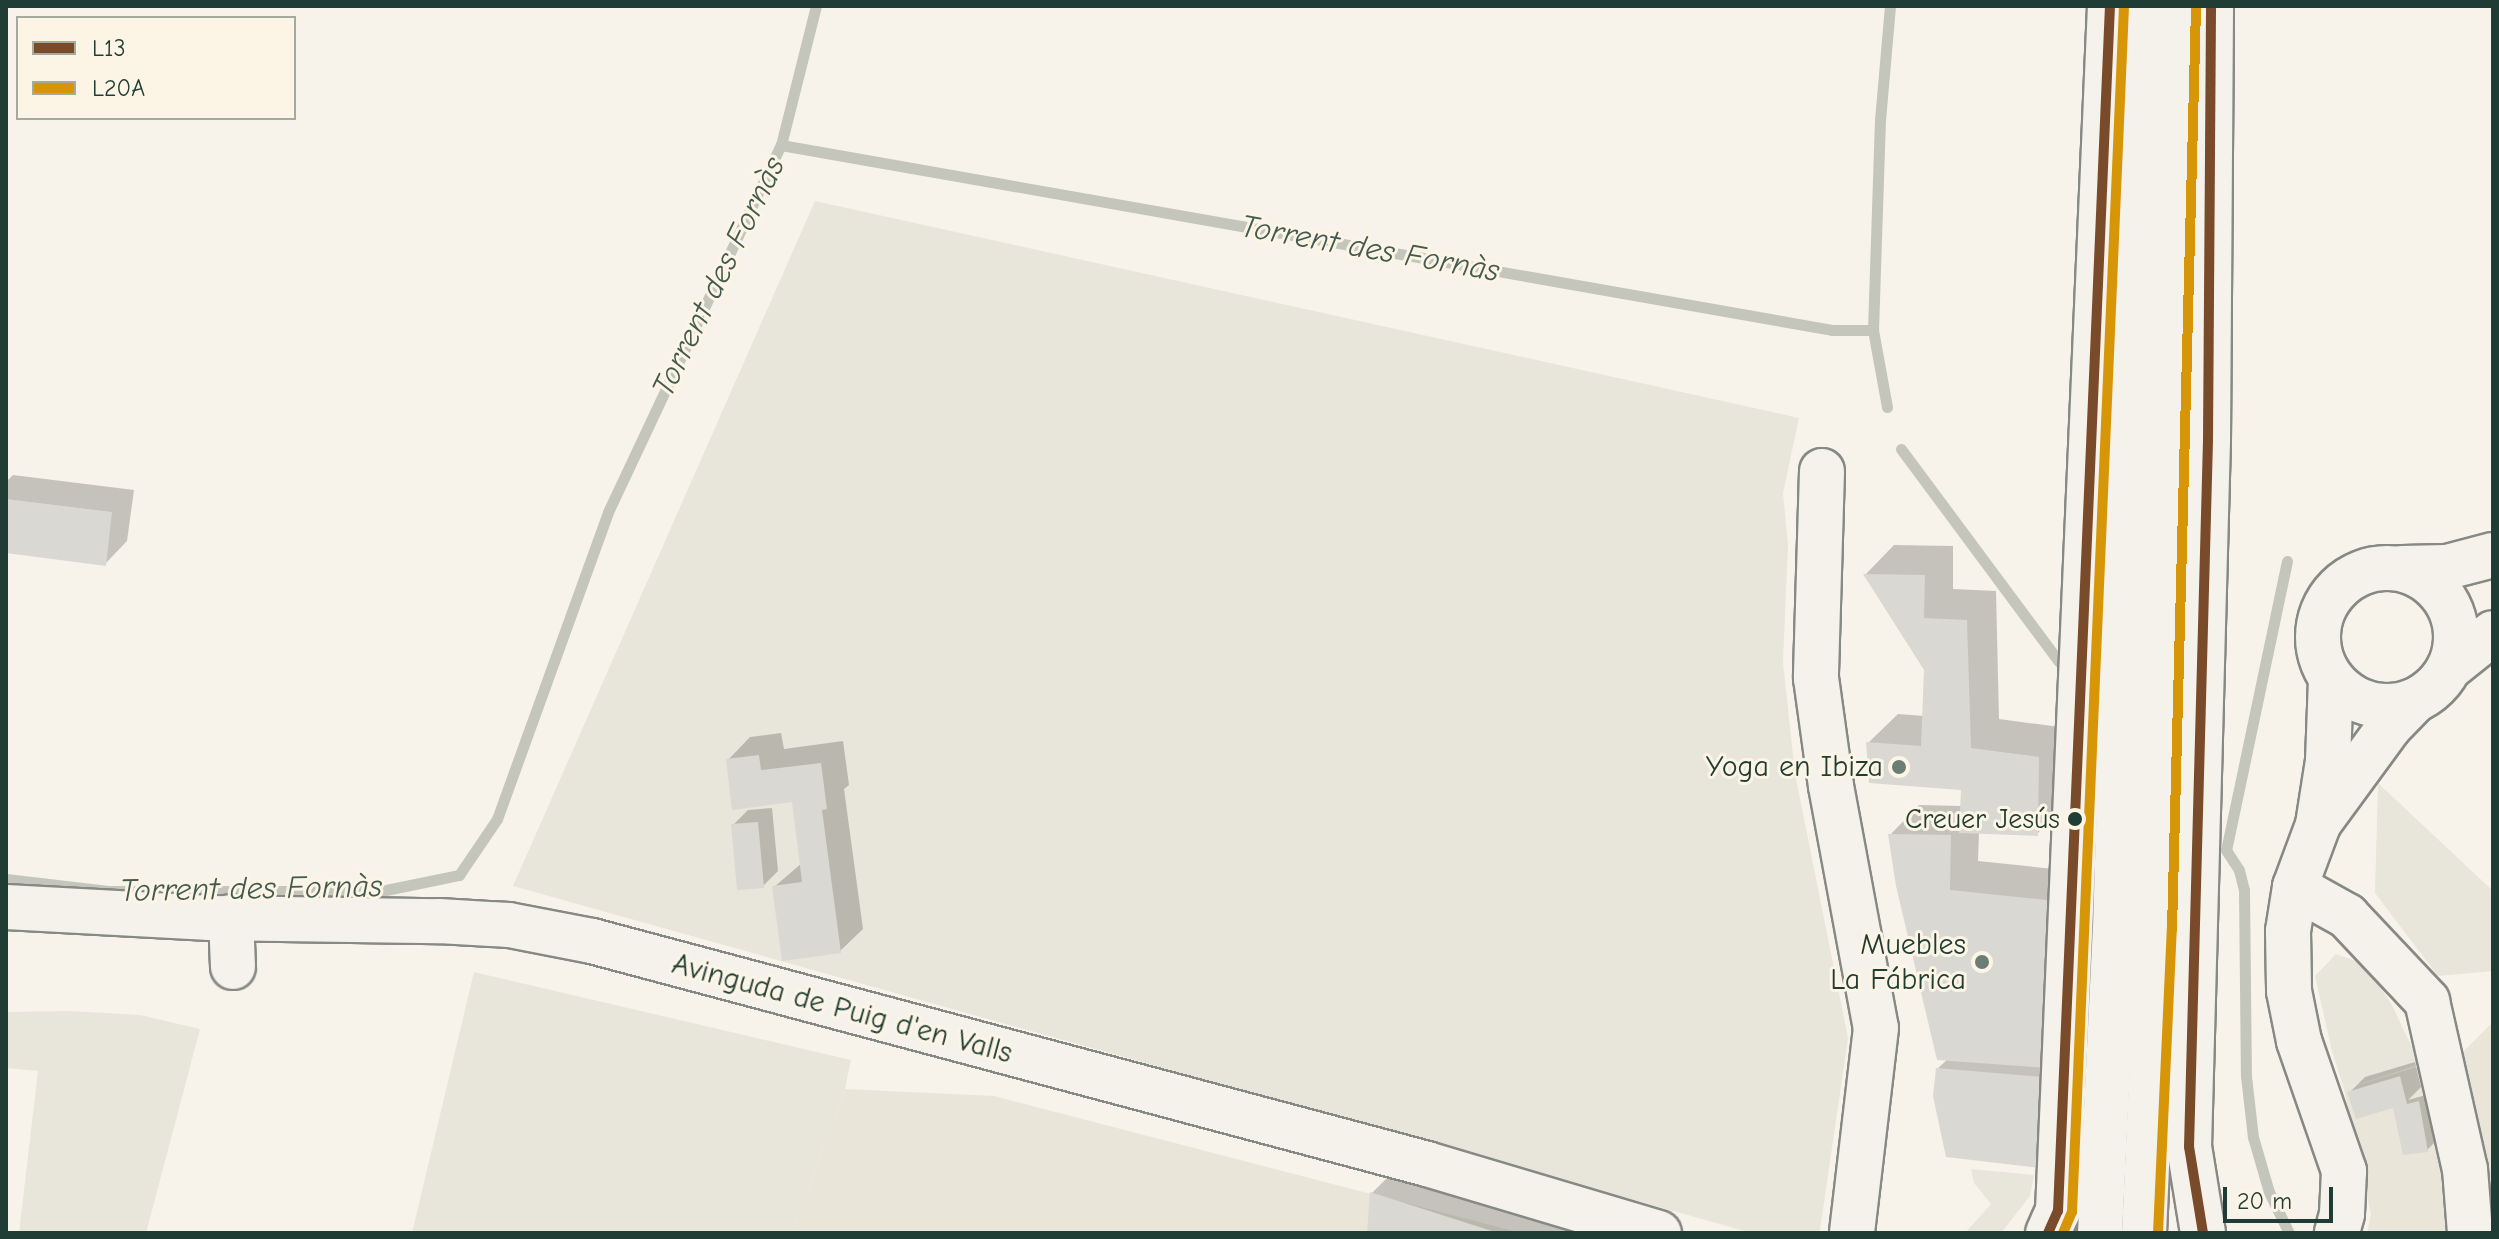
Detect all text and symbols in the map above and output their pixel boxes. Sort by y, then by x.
legend [16,16,296,120]
text: L13 [92,34,126,62]
text: L20A [92,74,145,102]
water label: Torrent des Fornàs [644,151,794,403]
water label: Torrent des Fornàs [1238,207,1502,291]
place label: Yoga en Ibiza [1706,749,1883,785]
marker: Yoga en Ibiza [1890,758,1908,776]
place label: Creuer Jesús [1905,802,2060,836]
marker: Creuer Jesús [2067,811,2083,827]
water label: Torrent des Fornàs [120,868,382,910]
place label: Muebles La Fábrica [1830,927,1966,998]
street label: Avinguda de Puig d'en Valls [668,946,1016,1072]
marker: Muebles La Fábrica [1973,953,1991,971]
scale bar [2227,1171,2337,1221]
text: 20 m [2237,1187,2292,1215]

